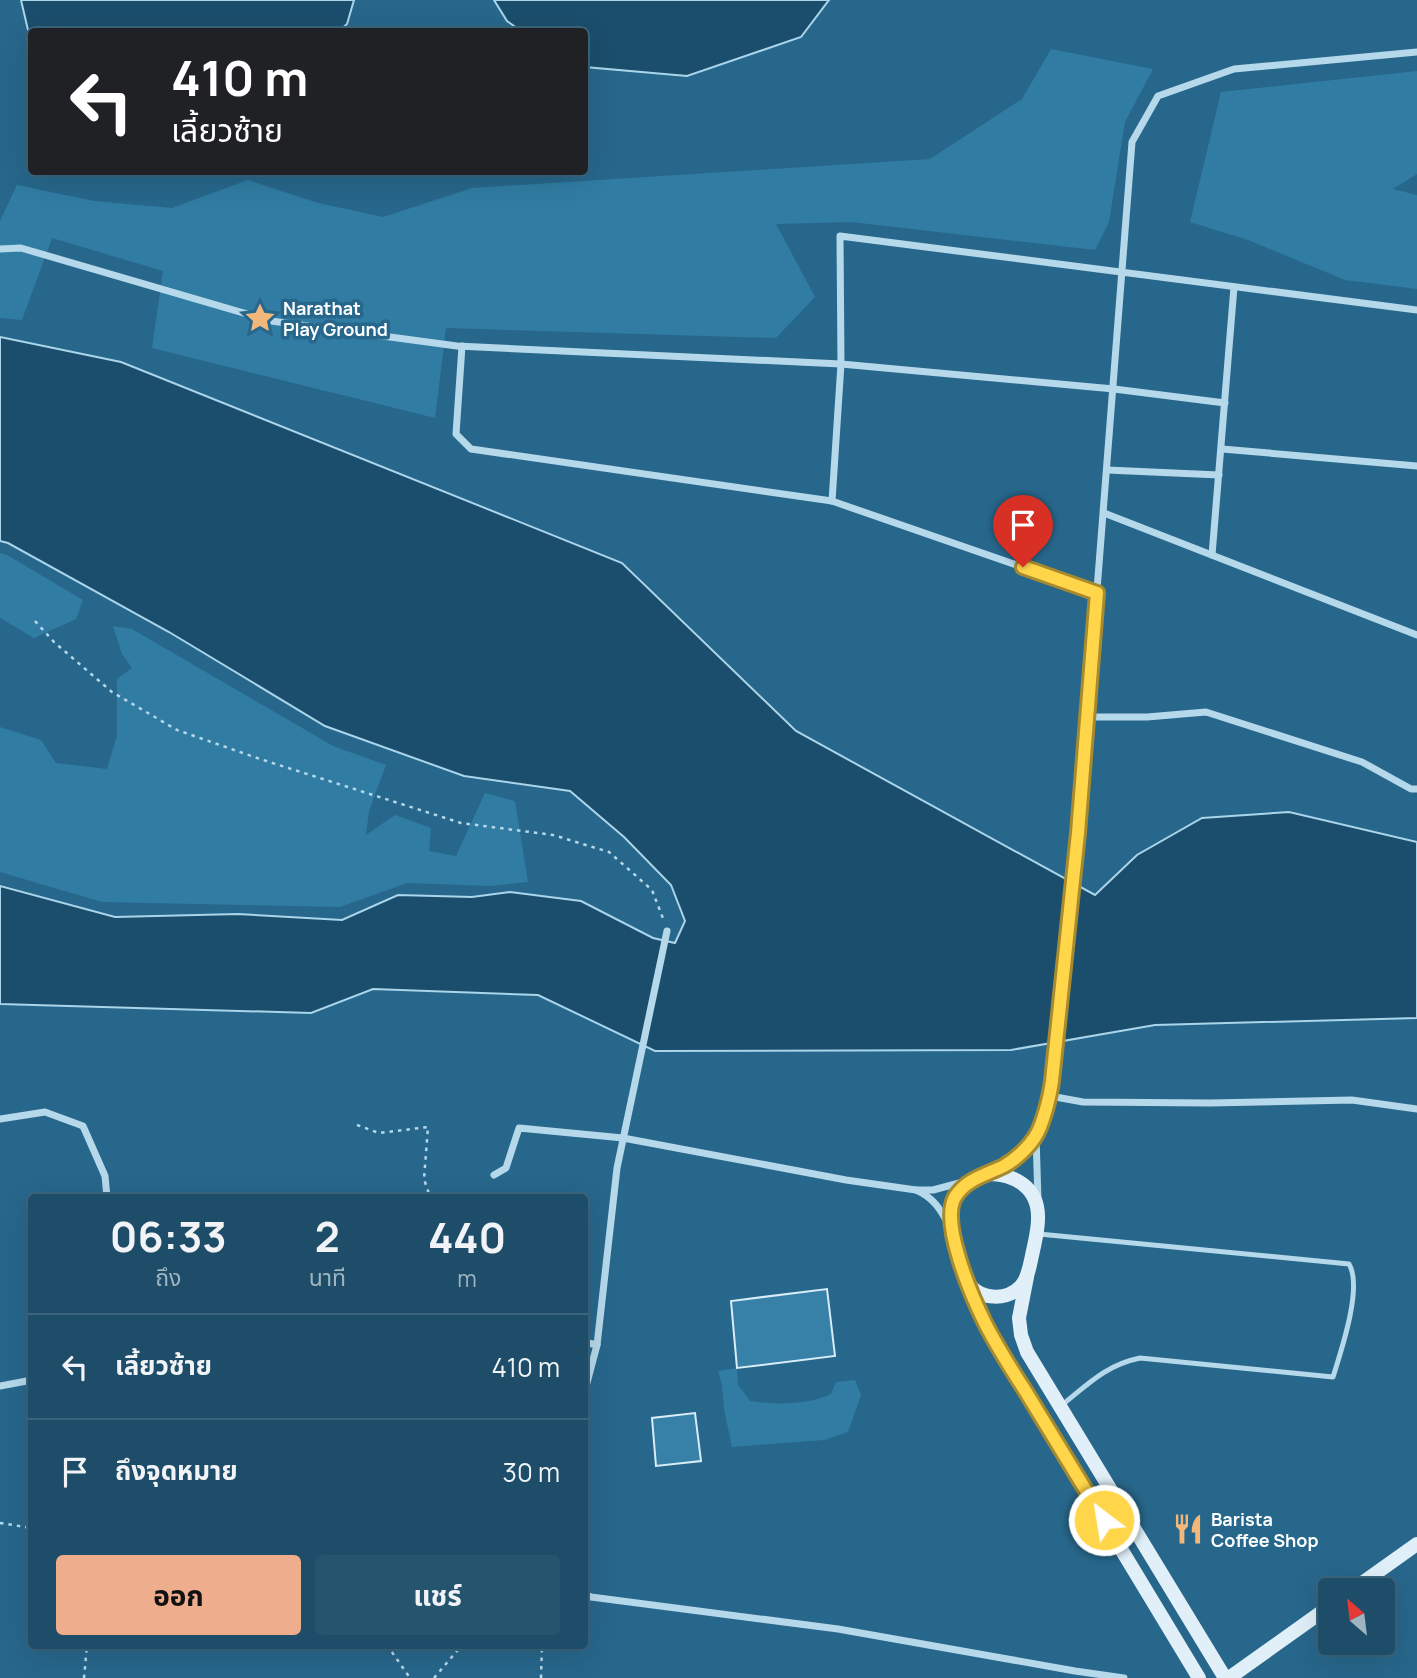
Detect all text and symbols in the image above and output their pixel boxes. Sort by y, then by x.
text: 410 m [171,44,308,111]
icon: left [56,56,147,147]
text: เลี้ยวซ้าย [171,108,283,152]
place label: Narathat Play Ground [283,296,388,341]
place icon: Narathat Play Ground [243,301,277,335]
pin [993,495,1053,567]
icon: arrive [1004,506,1042,544]
text: 06:33 [110,1207,227,1265]
text: 2 [315,1207,340,1265]
text: 440 [428,1208,506,1266]
text: ถึง [155,1261,181,1293]
text: นาที [309,1261,346,1293]
text: m [457,1262,477,1294]
text: เลี้ยวซ้าย [115,1347,212,1383]
icon: left [56,1348,94,1386]
text: 410 m [491,1349,560,1385]
text: ถึงจุดหมาย [115,1452,238,1488]
icon: arrive [56,1453,94,1491]
text: 30 m [503,1454,560,1490]
position arrow [1067,1483,1141,1557]
place label: Barista Coffee Shop [1211,1507,1319,1552]
restaurant icon: Barista Coffee Shop [1171,1512,1205,1546]
button: ออก [56,1555,301,1635]
button: แชร์ [315,1555,560,1635]
north arrow [1318,1578,1395,1656]
map controls [1318,1578,1395,1655]

